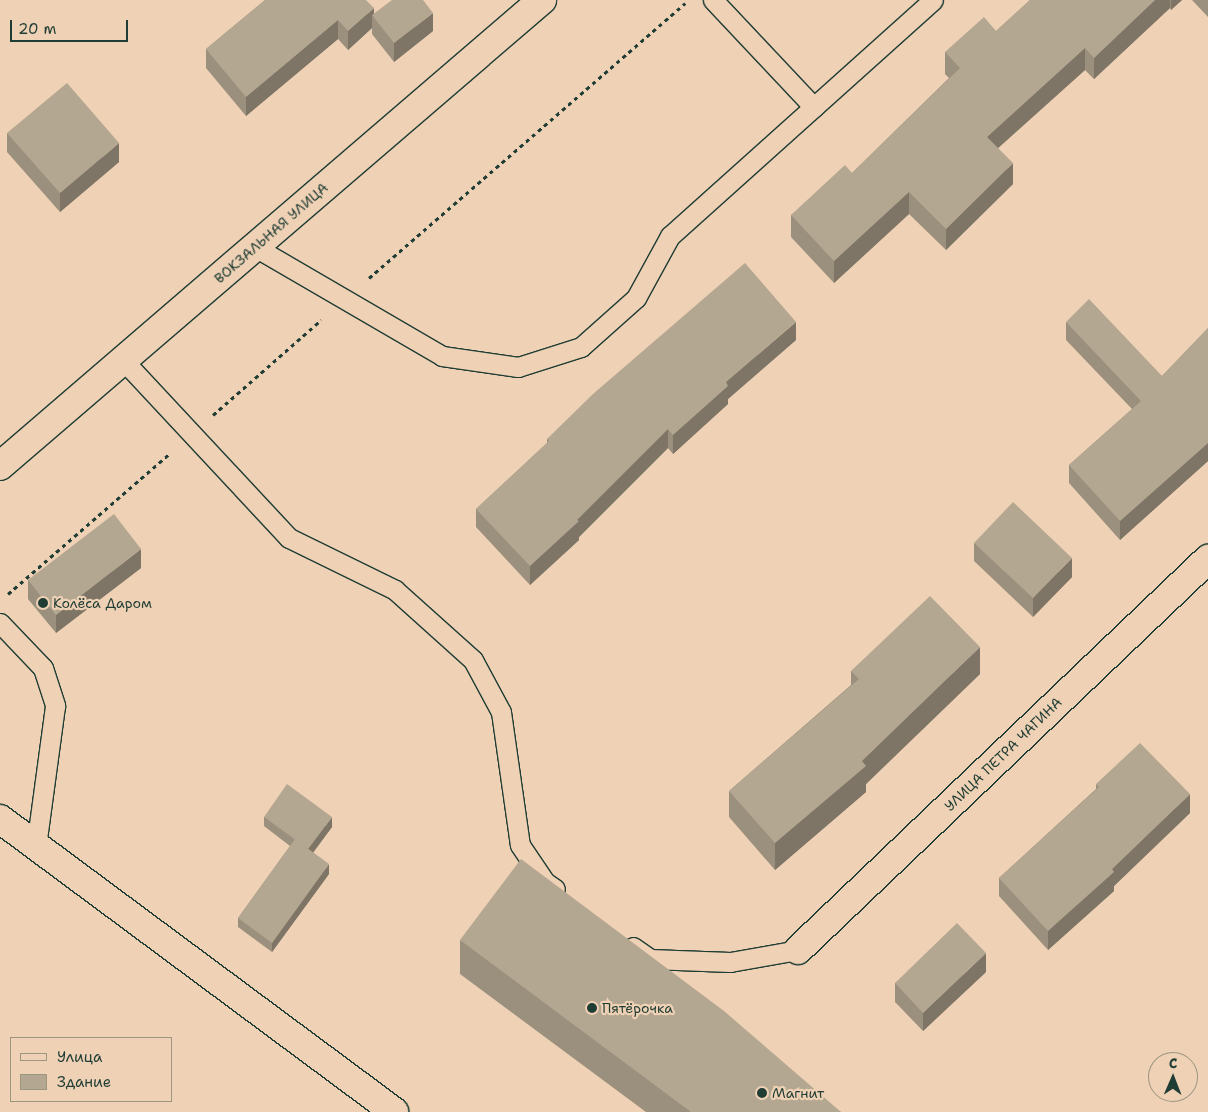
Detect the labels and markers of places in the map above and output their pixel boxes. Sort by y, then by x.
place label: Колёса Даром [53,595,152,611]
marker: Колёса Даром [37,597,49,609]
place label: Пятёрочка [602,1000,673,1016]
marker: Пятёрочка [586,1002,598,1014]
place label: Магнит [772,1085,824,1101]
marker: Магнит [756,1087,768,1099]

